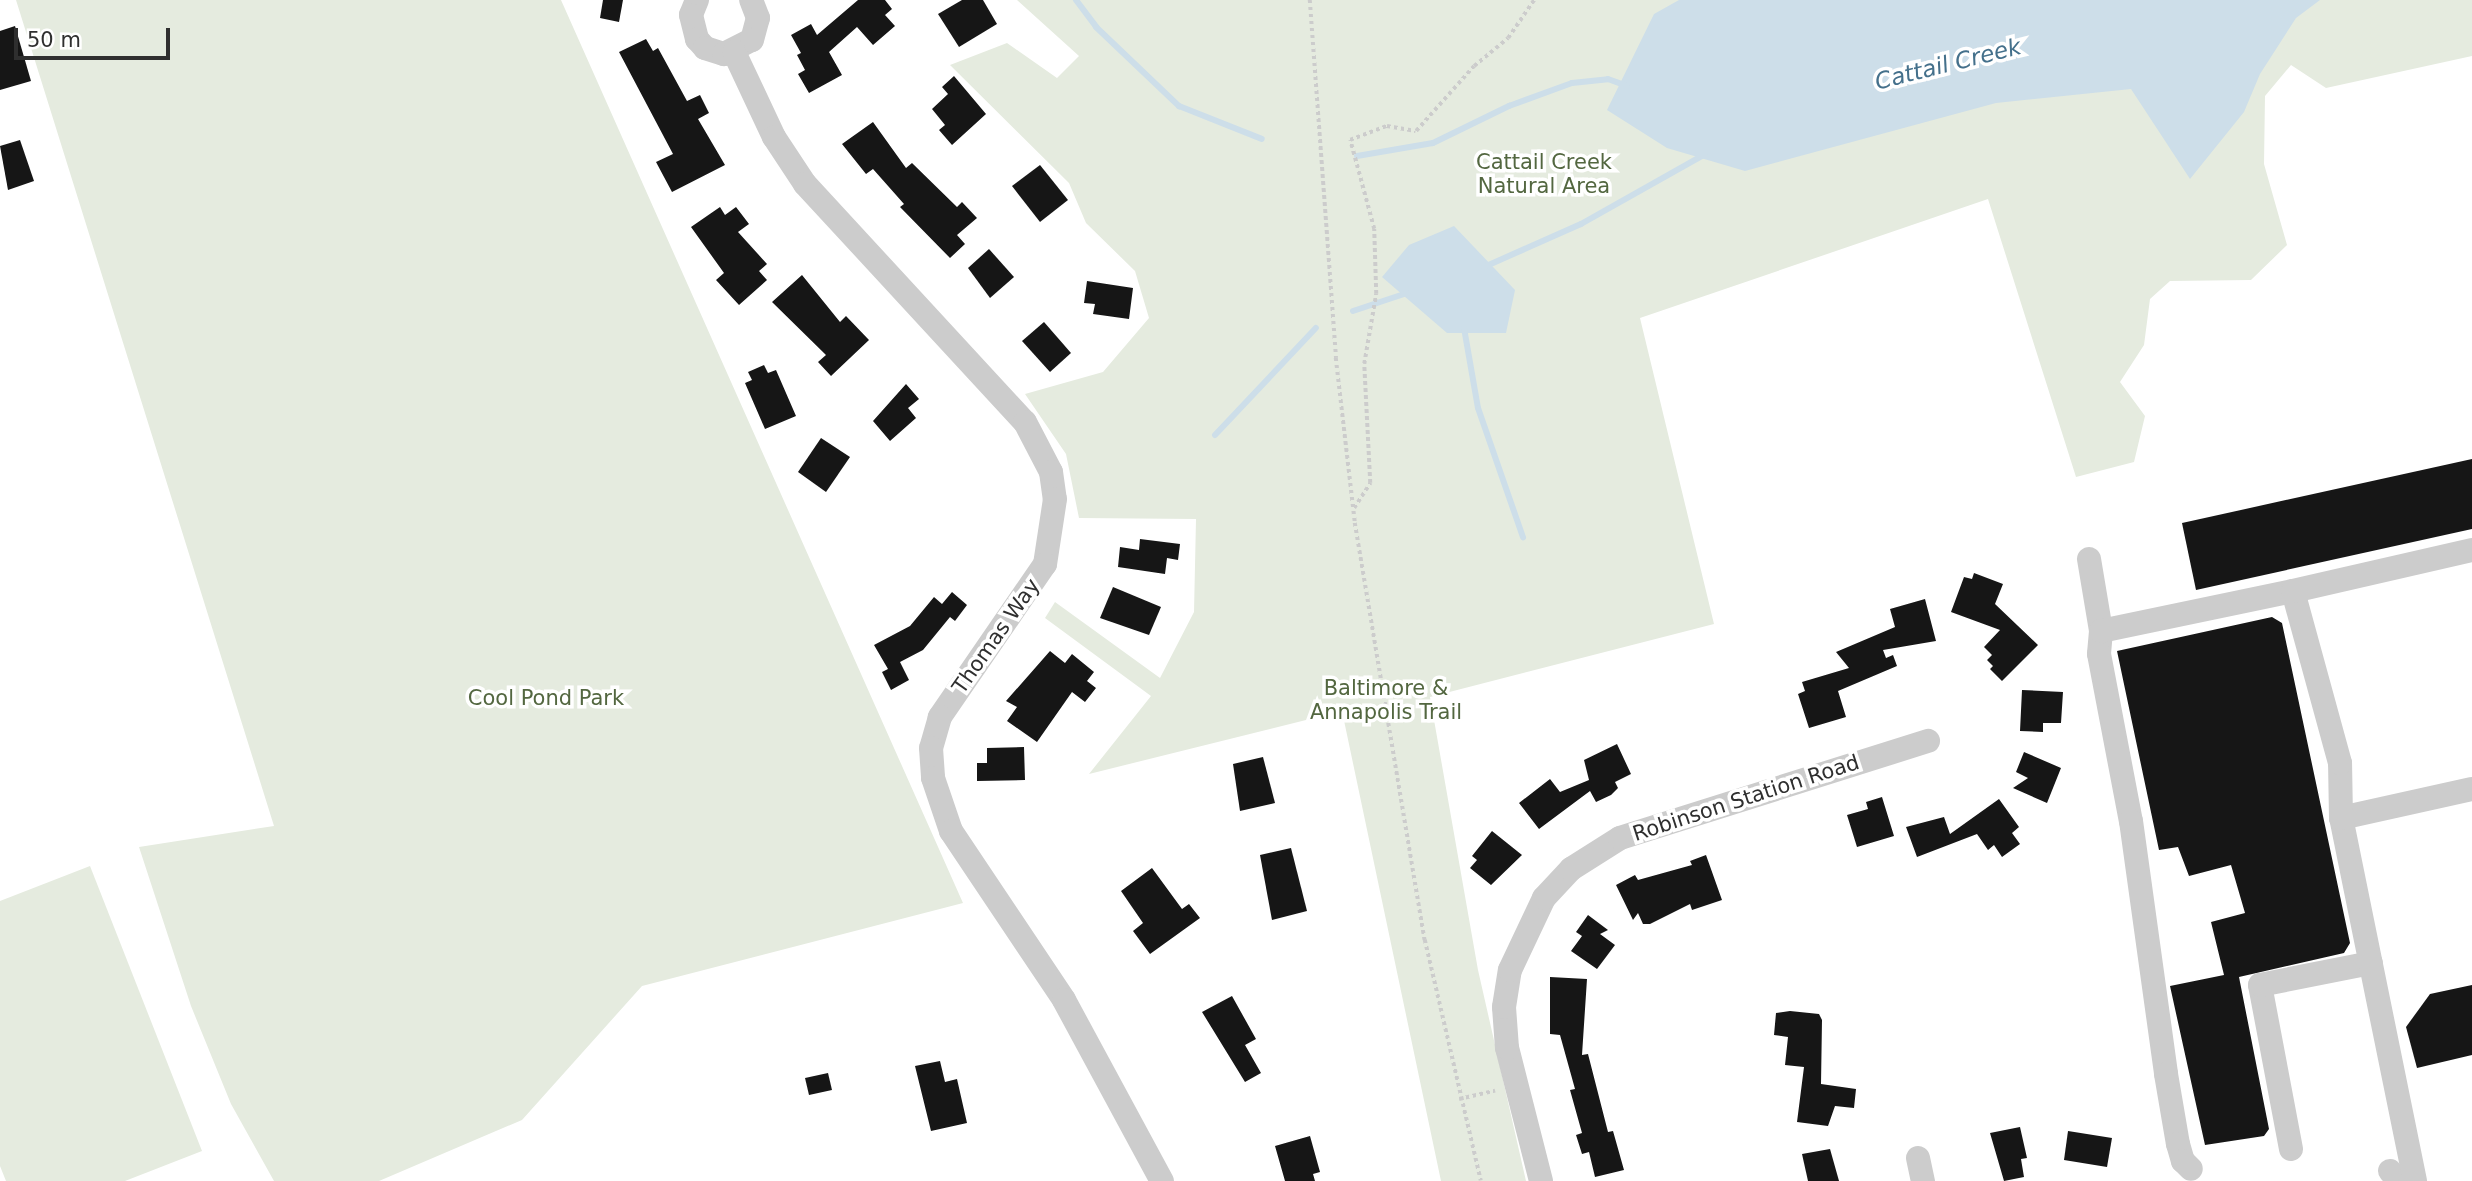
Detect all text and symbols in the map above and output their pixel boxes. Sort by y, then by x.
scale bar [18,14,173,58]
text: 50 m [27,28,81,52]
water label: Cattail Creek [1872,33,2024,95]
park label: Cattail Creek Natural Area [1476,149,1612,199]
street label: Thomas Way [947,574,1045,698]
park label: Baltimore & Annapolis Trail [1310,675,1462,725]
park label: Cool Pond Park [468,685,624,711]
street label: Robinson Station Road [1630,749,1862,847]

